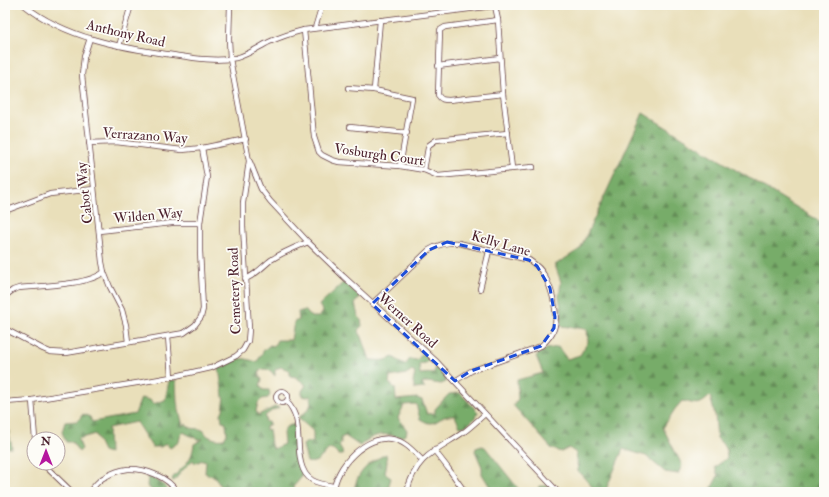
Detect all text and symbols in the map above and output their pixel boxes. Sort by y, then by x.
street label: Anthony Road [84,16,167,52]
street label: Verrazano Way [102,124,189,148]
street label: Vosburgh Court [333,140,425,169]
street label: Cabot Way [73,160,97,225]
street label: Wilden Way [112,204,184,228]
street label: Kelly Lane [469,227,532,261]
street label: Cemetery Road [224,247,246,335]
street label: Werner Road [374,288,441,352]
north arrow [26,431,66,471]
text: N [40,435,52,448]

